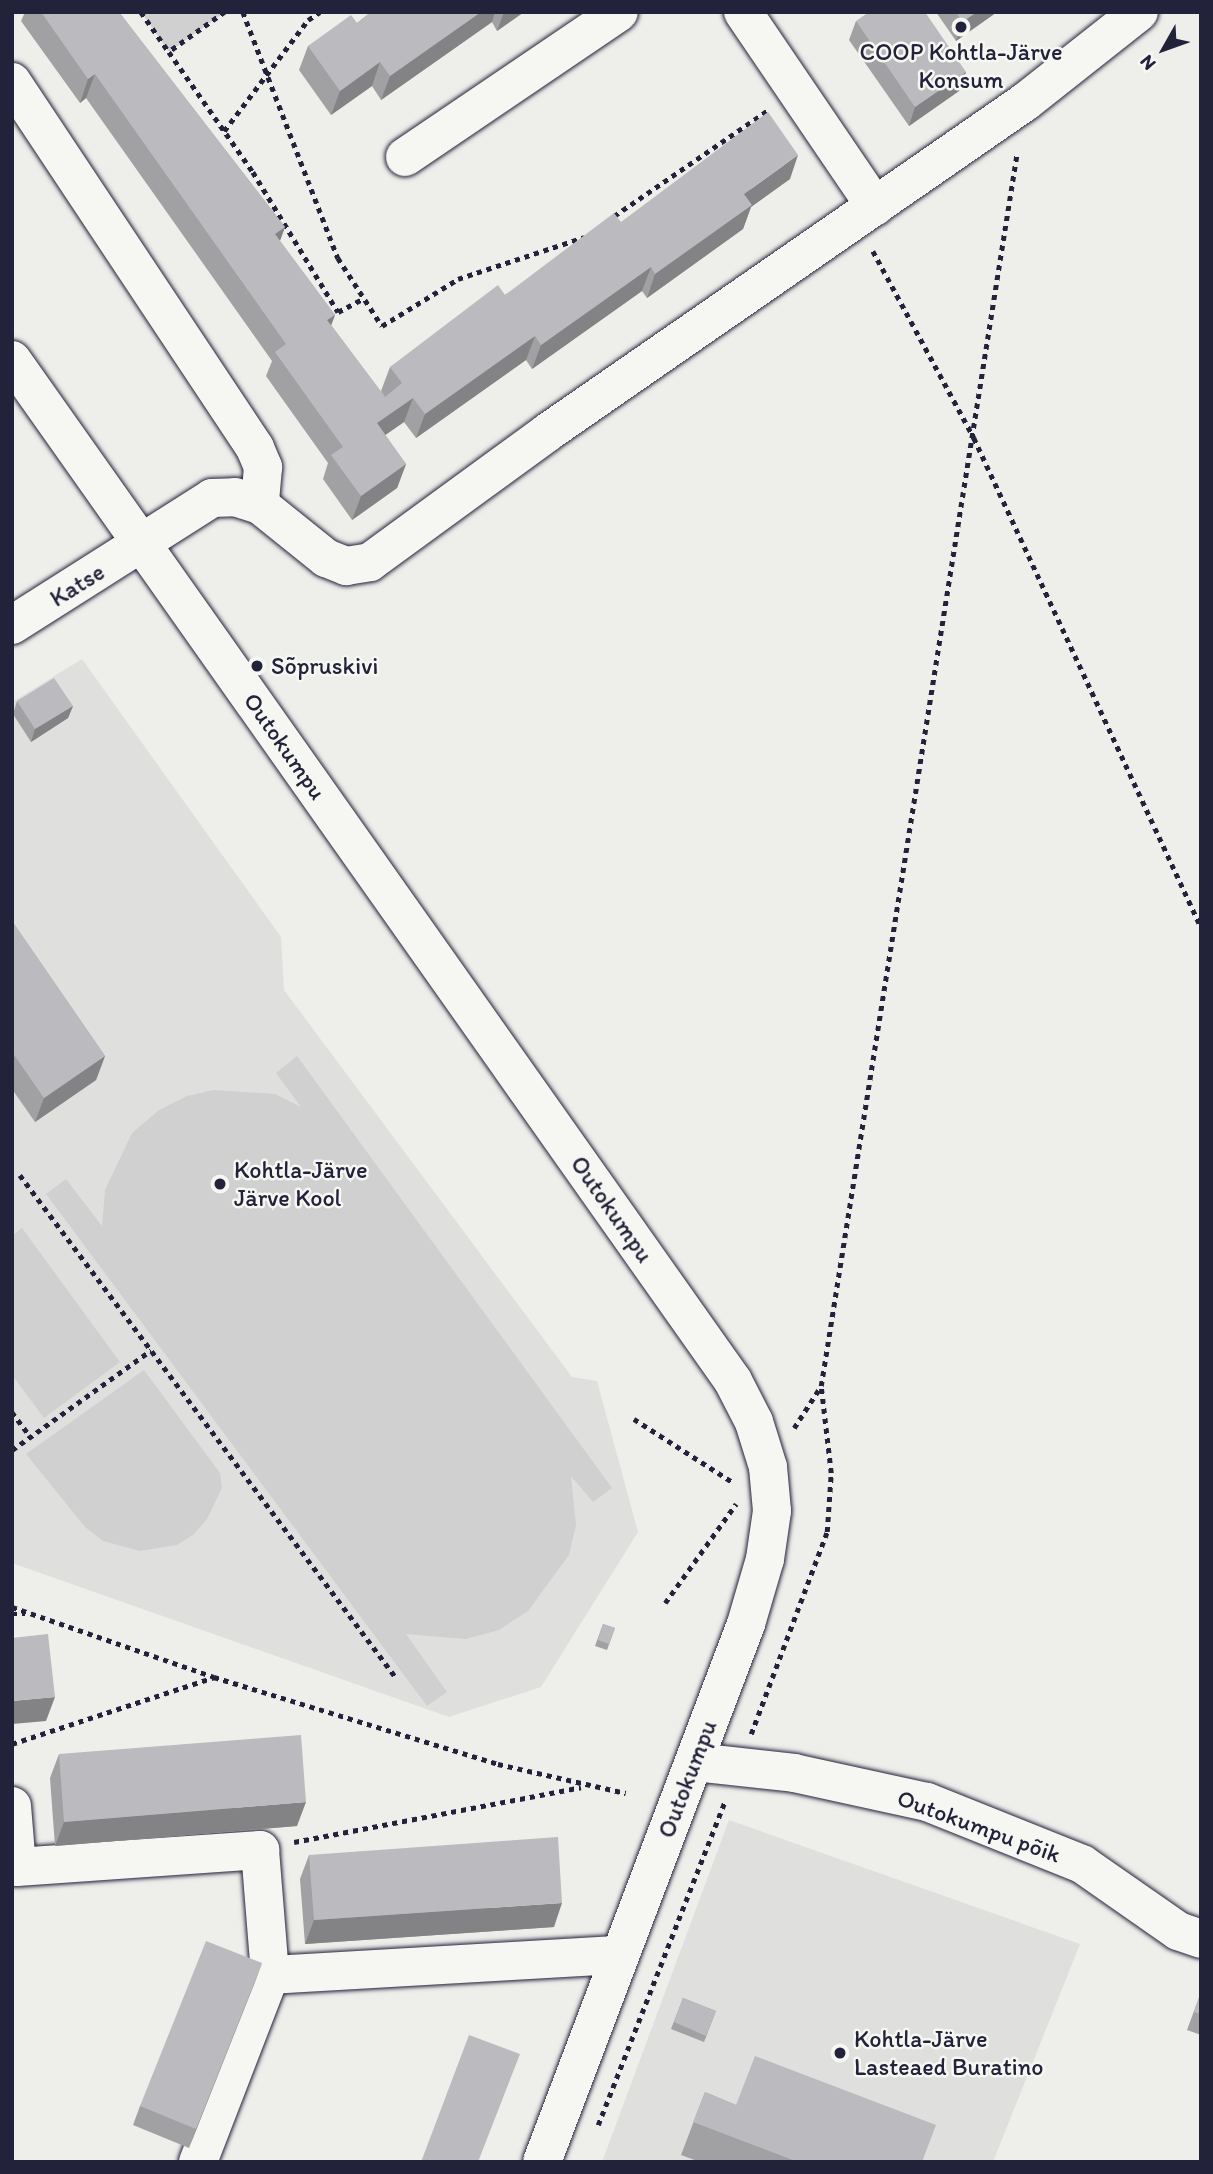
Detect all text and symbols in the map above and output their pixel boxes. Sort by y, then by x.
north arrow [1129,14,1199,84]
marker: COOP Kohtla-Järve Konsum [953,19,969,35]
place label: COOP Kohtla-Järve Konsum [860,38,1062,94]
text: N [1135,51,1160,75]
street label: Katse [44,557,110,613]
place label: Sõpruskivi [271,652,378,680]
marker: Sõpruskivi [249,658,265,674]
street label: Outokumpu [238,687,332,805]
street label: Outokumpu [565,1150,659,1268]
place label: Kohtla-Järve Järve Kool [234,1156,368,1212]
marker: Kohtla-Järve Järve Kool [212,1176,228,1192]
street label: Outokumpu [651,1716,723,1842]
street label: Outokumpu põik [893,1783,1065,1869]
place label: Kohtla-Järve Lasteaed Buratino [854,2025,1043,2081]
marker: Kohtla-Järve Lasteaed Buratino [832,2045,848,2061]

